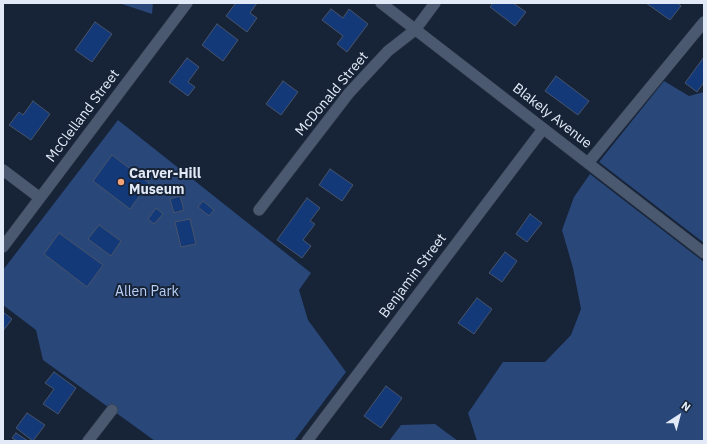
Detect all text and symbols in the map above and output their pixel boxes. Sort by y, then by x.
street label: McDonald Street [292,48,372,140]
street label: McClelland Street [43,66,123,166]
street label: Blakely Avenue [509,80,595,152]
place label: Carver-Hill Museum [129,166,201,198]
marker: Carver-Hill Museum [116,177,126,187]
street label: Benjamin Street [376,231,450,321]
park label: Allen Park [115,284,179,300]
north arrow [659,396,699,436]
text: N [679,398,693,414]

